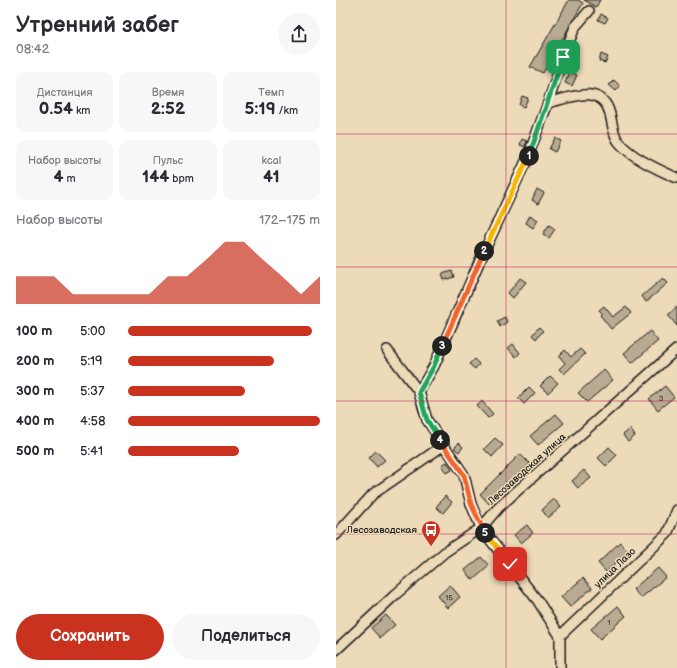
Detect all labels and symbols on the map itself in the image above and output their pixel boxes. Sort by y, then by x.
pin [546,40,580,74]
pin: 1 [519,146,539,166]
pin: 2 [474,241,494,261]
pin: 3 [432,336,452,356]
house number: 3 [659,394,664,403]
pin: 4 [430,430,450,450]
street label: Лесозаводская улица [485,431,569,508]
bus stop icon: Лесозаводская [420,519,442,547]
pin: 5 [475,523,495,543]
place label: Лесозаводская [346,524,417,536]
street label: улица Лазо [592,545,638,591]
pin [493,547,527,581]
house number: 15 [445,593,453,602]
house number: 1 [607,618,611,627]

